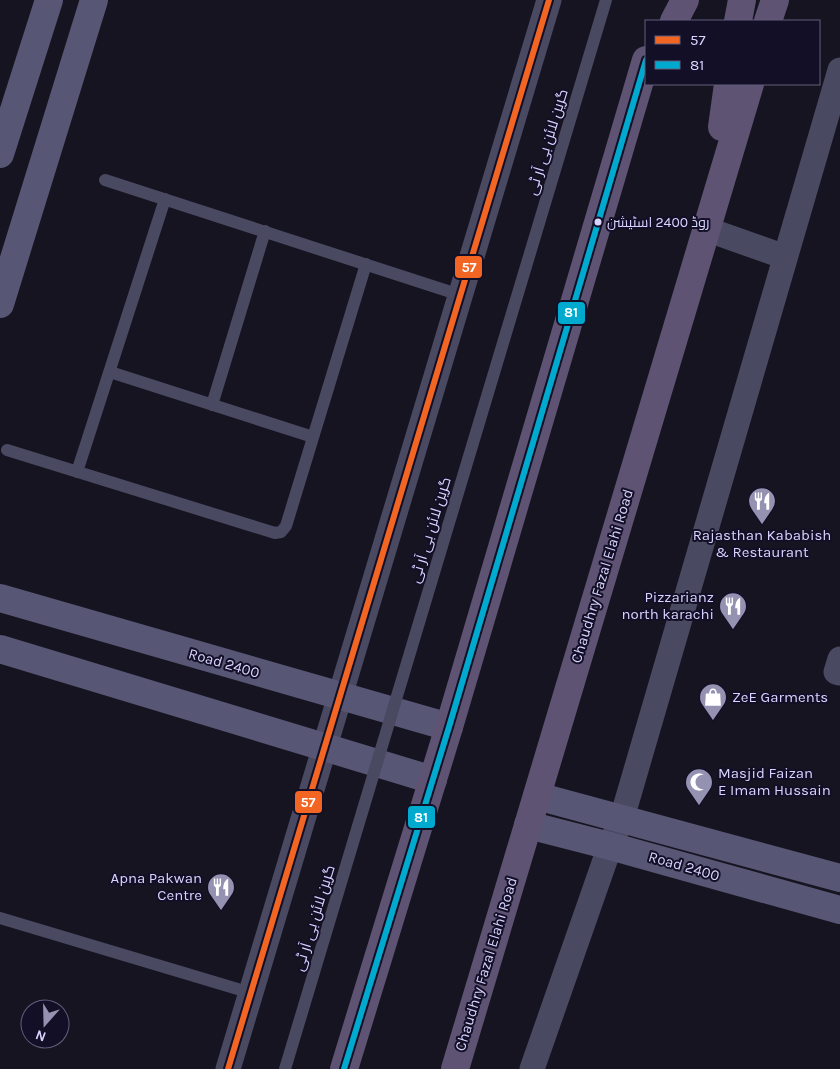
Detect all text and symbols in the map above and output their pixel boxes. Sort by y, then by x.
legend [645,20,820,85]
text: 57 [690,31,706,49]
text: 81 [690,56,704,74]
street label: گرین لائن بی آر ٹی [522,87,573,198]
place label: روڈ 2400 اسٹیشن [607,214,709,231]
marker: روڈ 2400 اسٹیشن [593,217,603,227]
line badge: 57 [454,255,483,279]
text: 57 [461,259,477,276]
line badge: 81 [557,301,586,325]
text: 81 [564,304,578,321]
street label: گرین لائن بی آر ٹی [405,475,456,586]
restaurant icon: Rajasthan Kababish & Restaurant [747,486,777,525]
street label: Chaudhry Fazal Elahi Road [567,487,637,665]
place label: Rajasthan Kababish & Restaurant [693,526,831,561]
place label: Pizzarianz north karachi [621,588,714,623]
restaurant icon: Pizzarianz north karachi [718,591,748,630]
street label: Road 2400 [186,644,262,682]
shop icon: ZeE Garments [698,682,728,721]
place label: ZeE Garments [732,688,828,706]
place label: Masjid Faizan E Imam Hussain [718,764,831,799]
mosque icon: Masjid Faizan E Imam Hussain [684,767,714,806]
line badge: 57 [294,790,323,814]
text: 57 [300,794,316,811]
line badge: 81 [407,805,436,829]
text: 81 [414,809,428,826]
street label: Road 2400 [646,847,722,885]
street label: گرین لائن بی آر ٹی [289,863,340,974]
place label: Apna Pakwan Centre [111,869,202,904]
restaurant icon: Apna Pakwan Centre [206,872,236,911]
street label: Chaudhry Fazal Elahi Road [451,875,521,1053]
north arrow [20,999,70,1049]
text: N [33,1026,48,1045]

